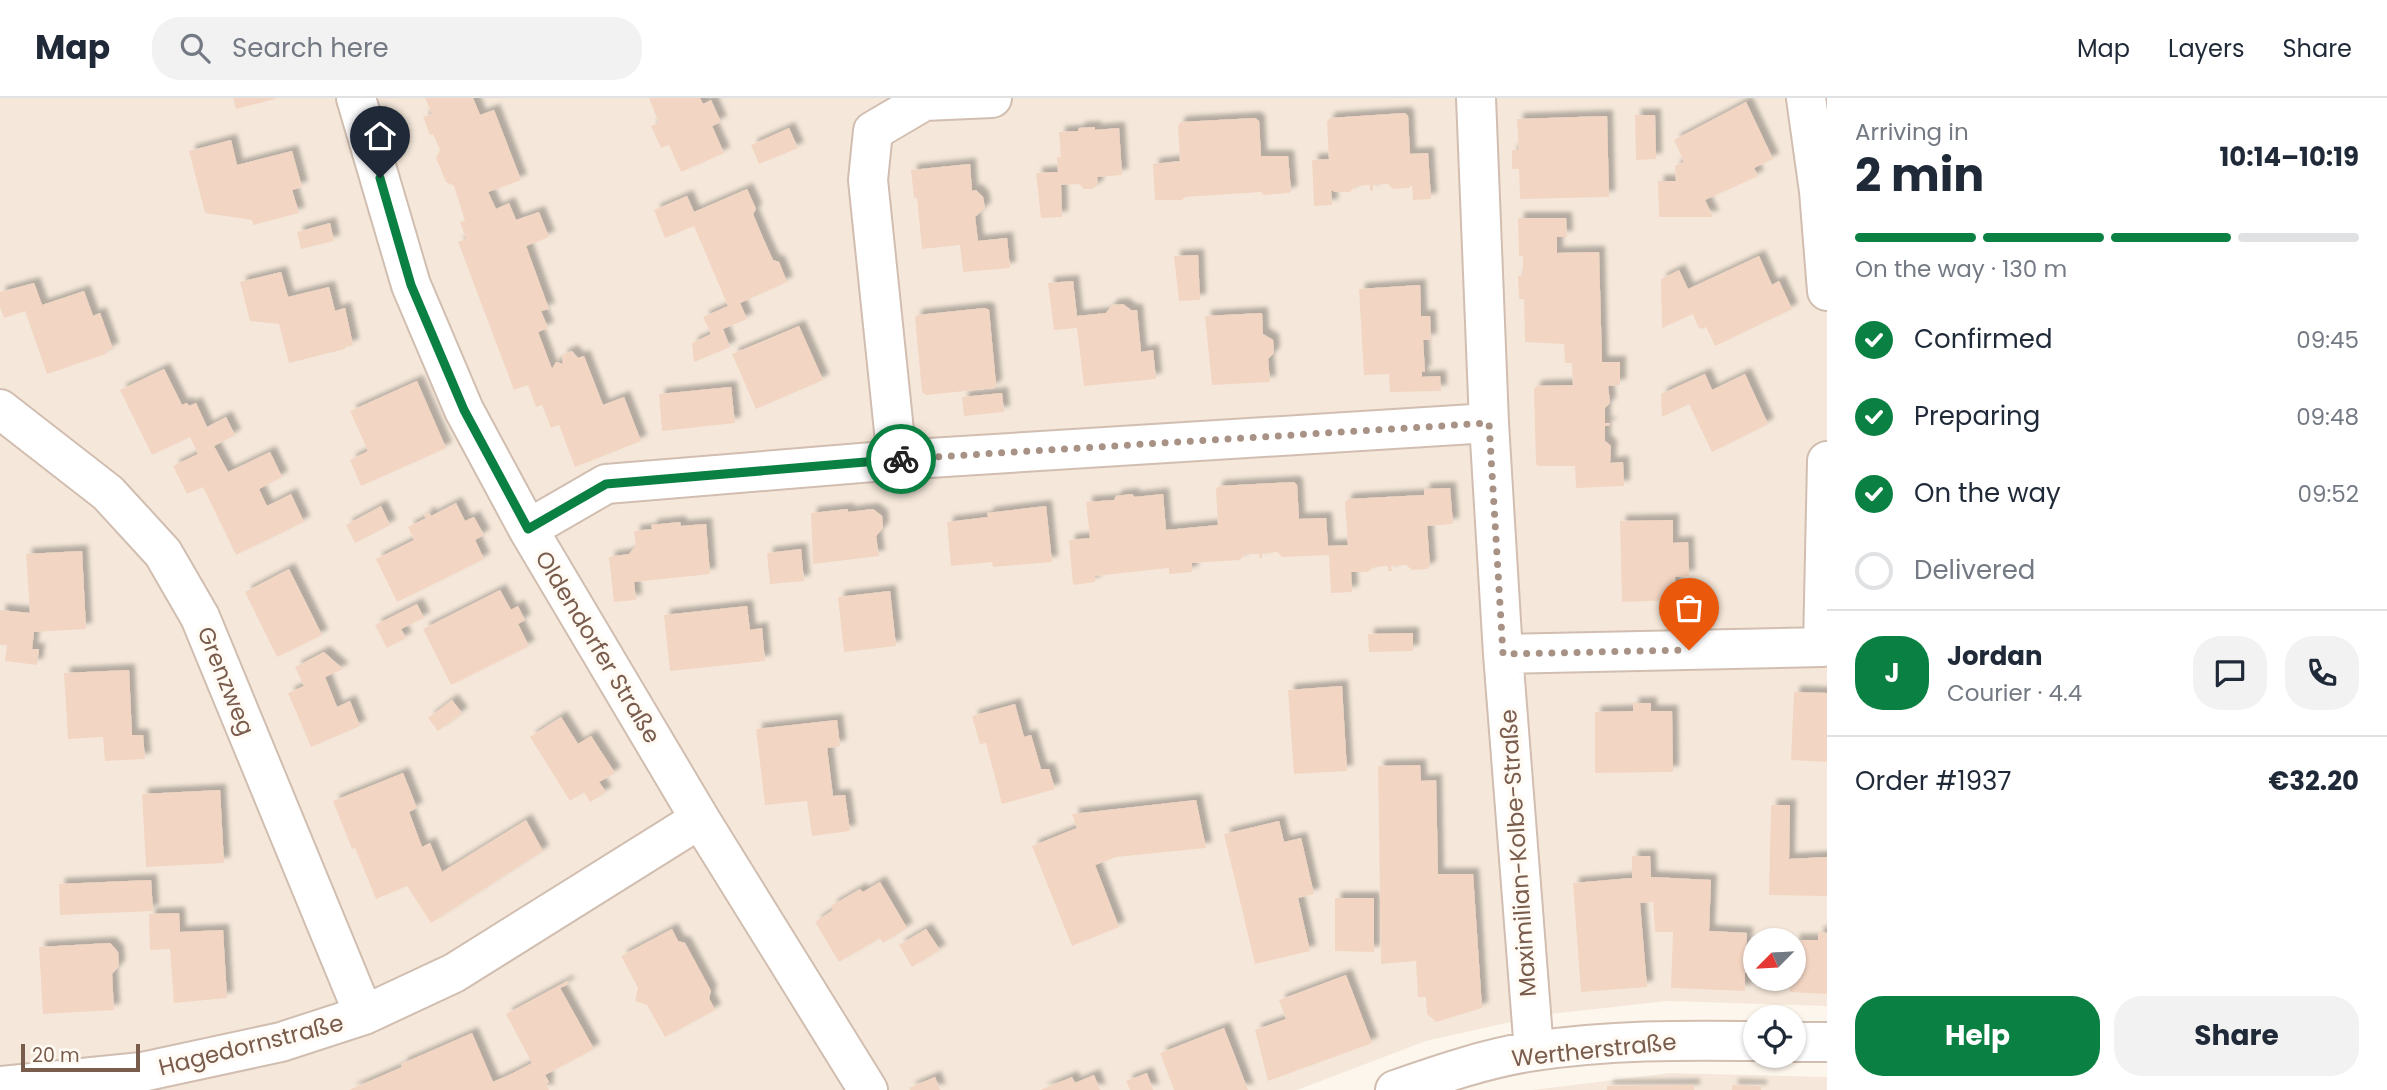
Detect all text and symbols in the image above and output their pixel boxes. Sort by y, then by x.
search box [152,17,642,80]
text: Map [35,24,110,71]
icon: search [176,29,214,67]
text: Search here [232,30,389,66]
text: Map [2077,32,2130,65]
text: Layers [2168,32,2244,65]
text: Share [2282,32,2352,65]
pin [350,106,410,178]
text: Arriving in [1855,116,1969,148]
icon: home [361,117,399,155]
text: 10:14–10:19 [2220,139,2359,175]
text: 2 min [1855,143,1984,207]
text: On the way · 130 m [1855,253,2067,285]
icon: check [1855,321,1893,359]
text: Confirmed [1914,321,2052,357]
text: 09:45 [2296,324,2359,356]
icon: check [1855,398,1893,436]
text: Preparing [1914,398,2040,434]
text: 09:48 [2296,401,2359,433]
courier [866,424,936,494]
icon: bike [882,440,920,478]
icon: check [1855,475,1893,513]
text: On the way [1914,475,2061,511]
text: 09:52 [2297,478,2359,510]
street label: Oldendorfer Straße [528,545,668,749]
text: Delivered [1914,552,2035,588]
pin [1659,578,1719,650]
icon: bag [1670,589,1708,627]
street label: Grenzweg [190,622,262,740]
button: chat [2193,636,2267,710]
button: phone [2285,636,2359,710]
text: Jordan [1947,638,2043,674]
text: J [1884,655,1900,691]
text: Courier · 4.4 [1947,677,2082,709]
street label: Maximilian-Kolbe-Straße [1492,708,1544,998]
text: Order #1937 [1855,763,2012,799]
text: €32.20 [2269,763,2359,799]
north arrow [1743,928,1806,990]
map controls [1743,928,1806,1068]
button: Help [1855,996,2100,1076]
button: Share [2114,996,2359,1076]
button: locate [1743,1005,1806,1068]
street label: Hagedornstraße [155,1007,347,1083]
street label: Wertherstraße [1510,1025,1678,1075]
scale bar [21,1041,140,1073]
text: 20 m [32,1042,80,1069]

